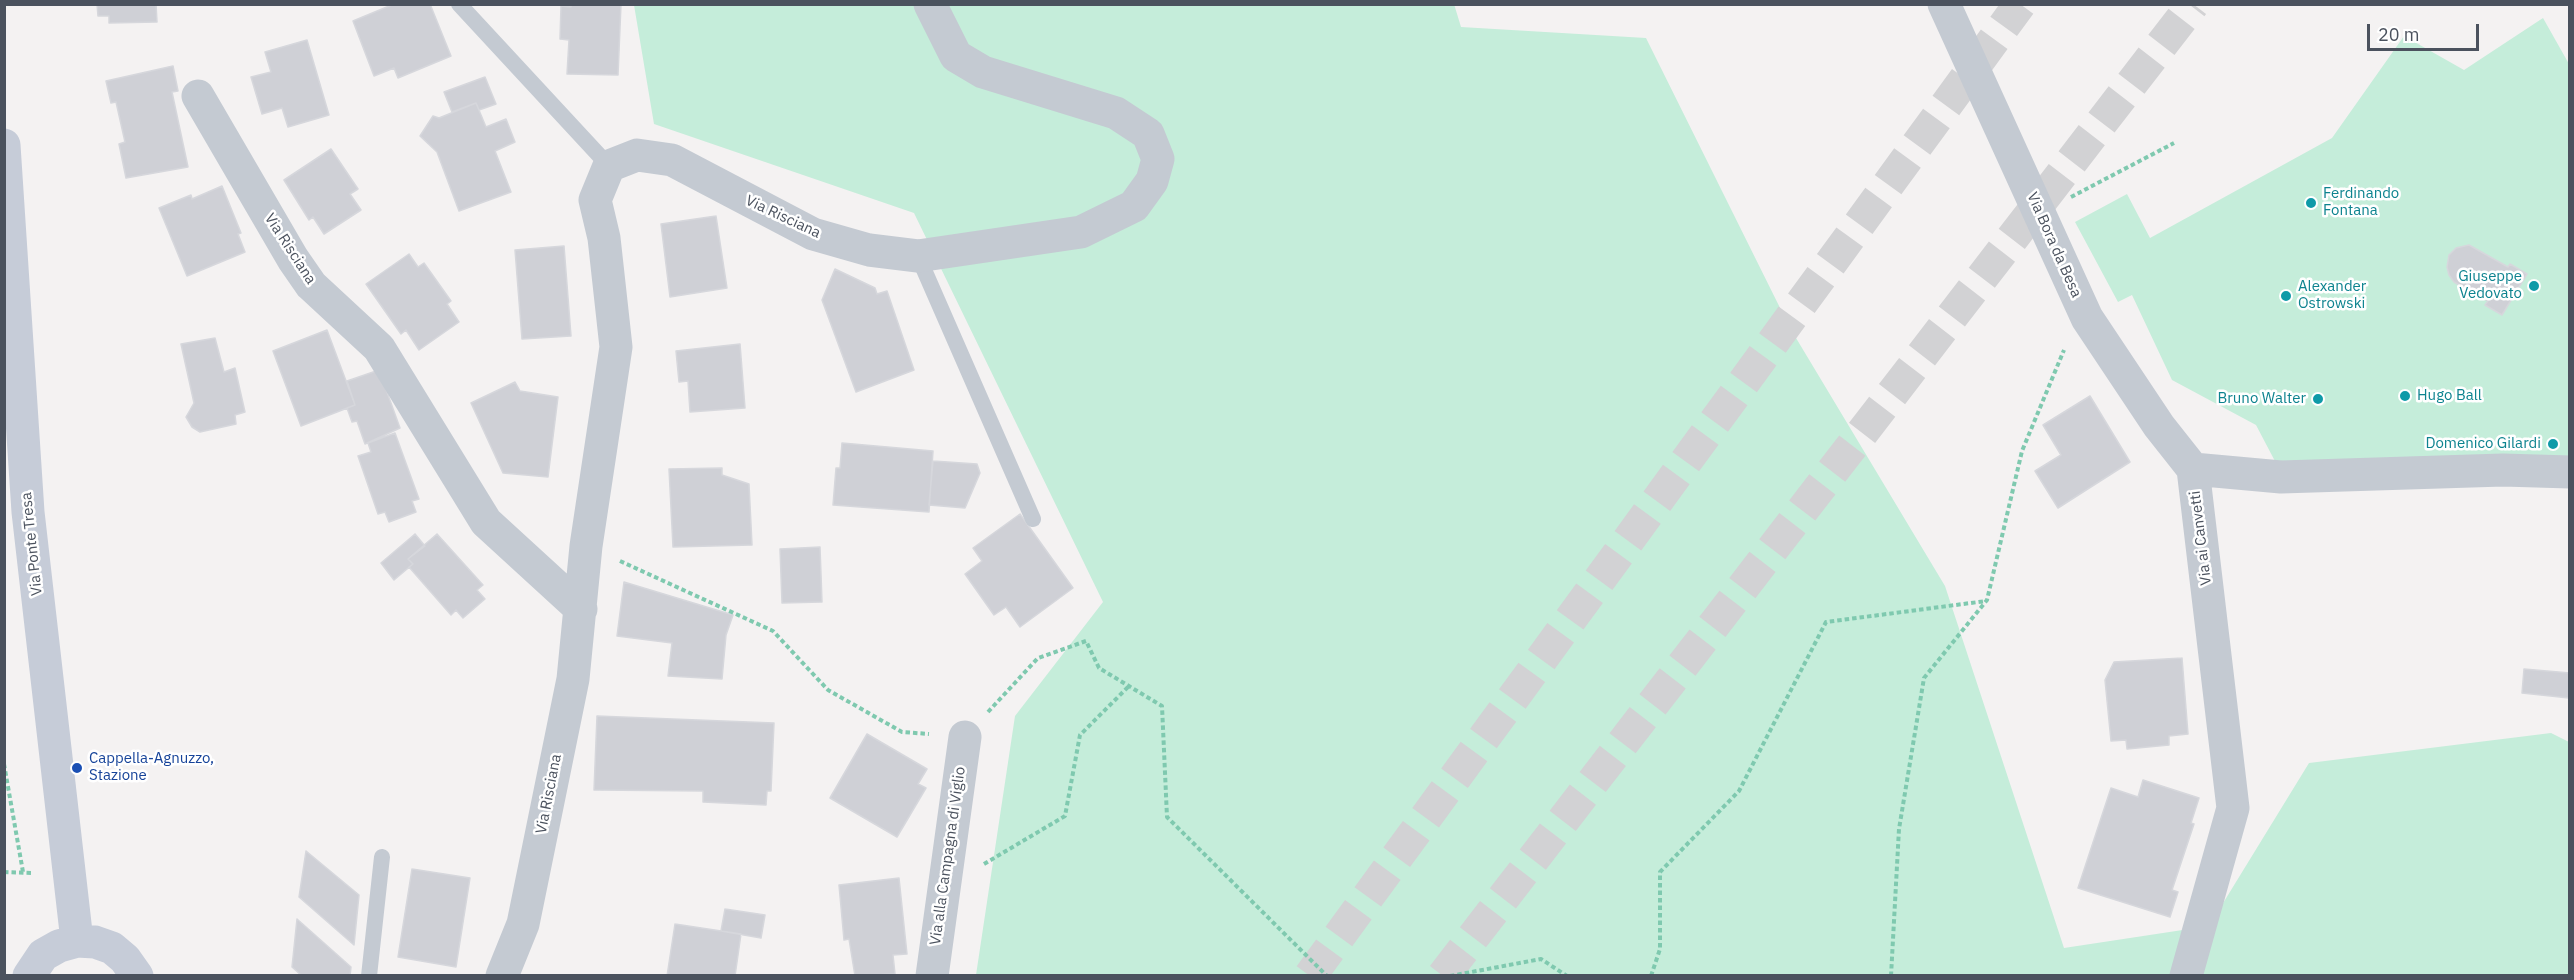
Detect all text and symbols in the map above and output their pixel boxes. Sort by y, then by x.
scale bar [2370,12,2482,50]
text: 20 m [2378,23,2420,46]
place label: Ferdinando Fontana [2323,185,2399,220]
street label: Via Bora da Besa [2023,190,2085,300]
street label: Via Risciana [743,192,823,242]
marker: Ferdinando Fontana [2304,196,2318,210]
street label: Via Risciana [260,210,320,288]
place label: Giuseppe Vedovato [2458,268,2522,303]
place label: Alexander Ostrowski [2298,278,2366,313]
marker: Giuseppe Vedovato [2527,279,2541,293]
marker: Alexander Ostrowski [2279,289,2293,303]
place label: Hugo Ball [2417,387,2482,405]
marker: Hugo Ball [2398,389,2412,403]
place label: Bruno Walter [2218,390,2306,408]
marker: Bruno Walter [2311,392,2325,406]
place label: Domenico Gilardi [2425,435,2541,453]
marker: Domenico Gilardi [2546,437,2560,451]
street label: Via ai Canvetti [2186,490,2216,586]
street label: Via Ponte Tresa [18,491,46,597]
place label: Cappella-Agnuzzo, Stazione [89,750,214,785]
street label: Via Risciana [532,753,566,835]
marker: Cappella-Agnuzzo, Stazione [70,761,84,775]
street label: Via alla Campagna di Viglio [927,766,969,946]

